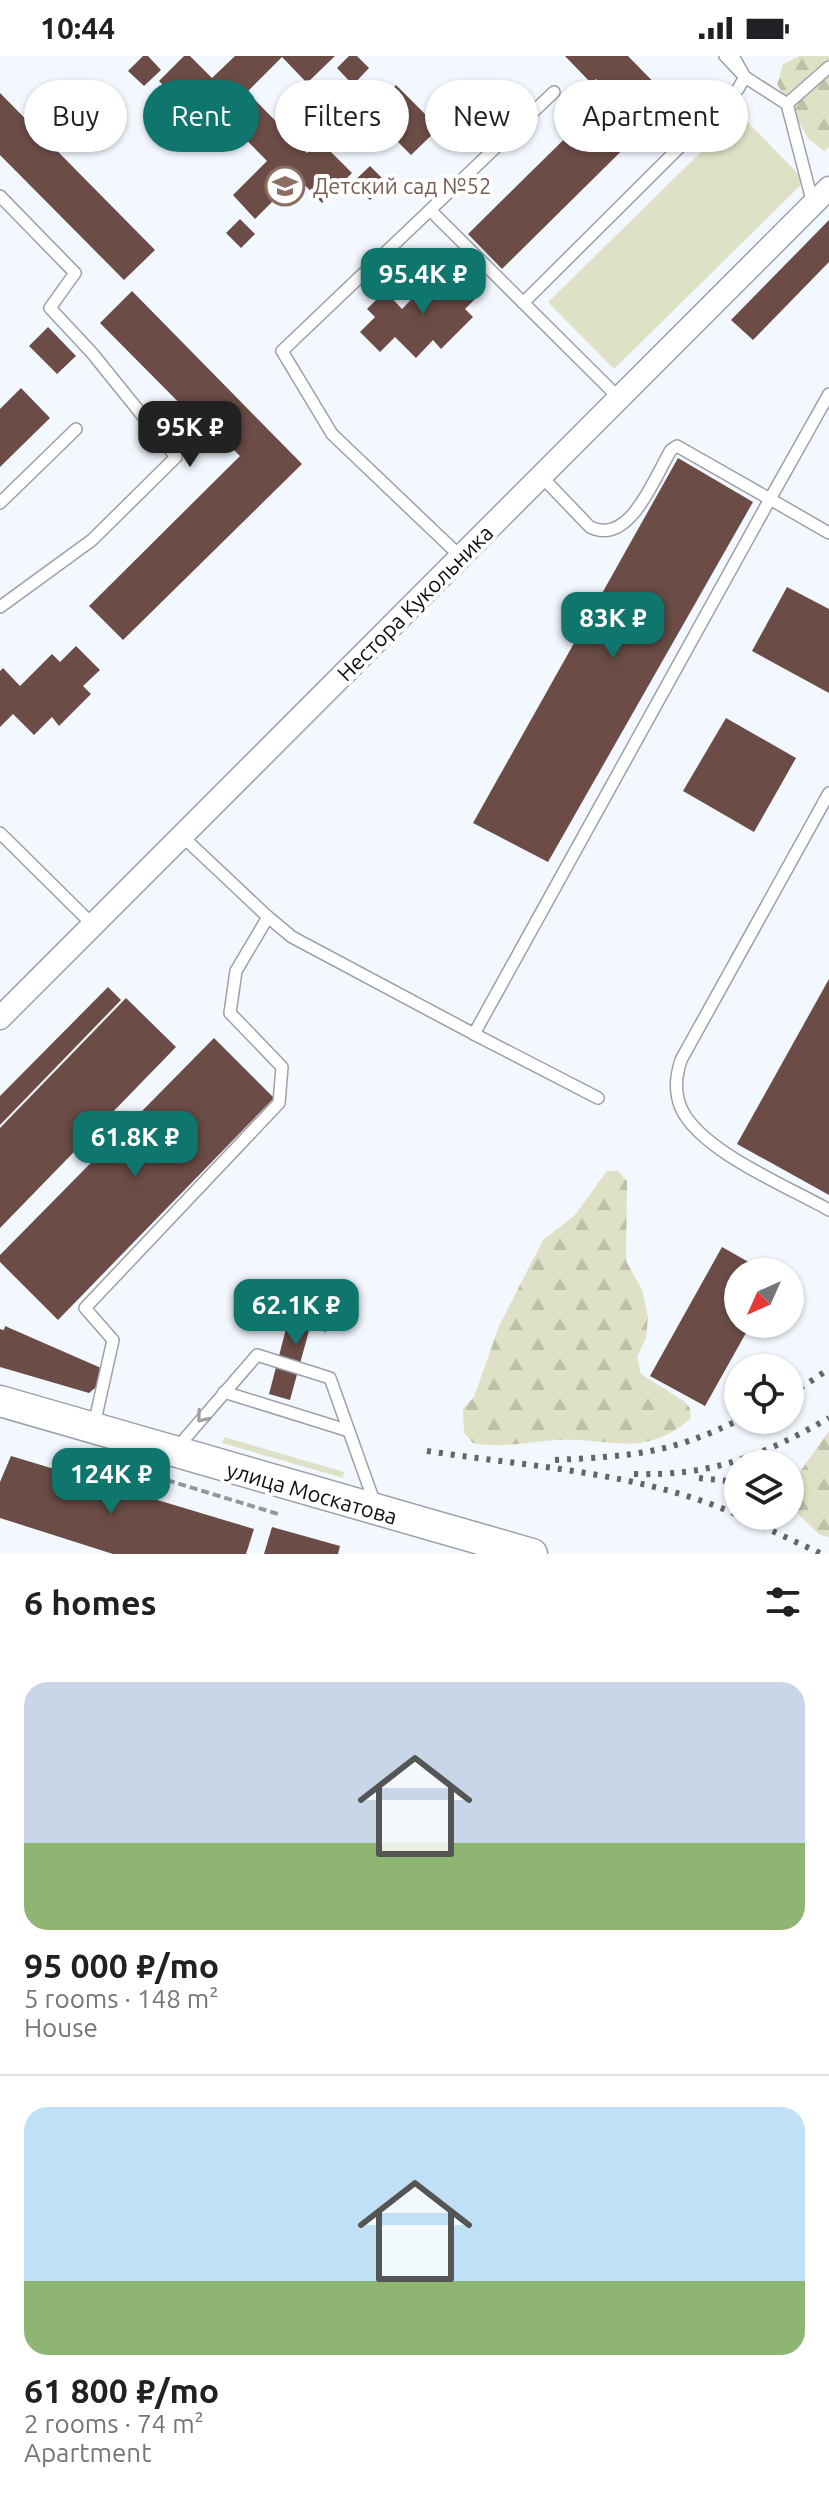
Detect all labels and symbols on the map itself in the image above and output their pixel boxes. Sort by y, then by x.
school or university icon: Детский сад №52 [264,165,306,207]
place label: Детский сад №52 [313,173,491,198]
pin: 95.4K ₽ [349,248,497,316]
pin: 95K ₽ [134,401,246,469]
street label: Нестора Кукольника [332,520,498,686]
pin: 83K ₽ [557,592,669,660]
pin: 61.8K ₽ [61,1111,209,1179]
north arrow [724,1258,804,1338]
pin: 62.1K ₽ [222,1279,370,1347]
one-way arrow [197,1408,212,1423]
pin: 124K ₽ [46,1448,176,1516]
street label: улица Москатова [224,1456,400,1529]

